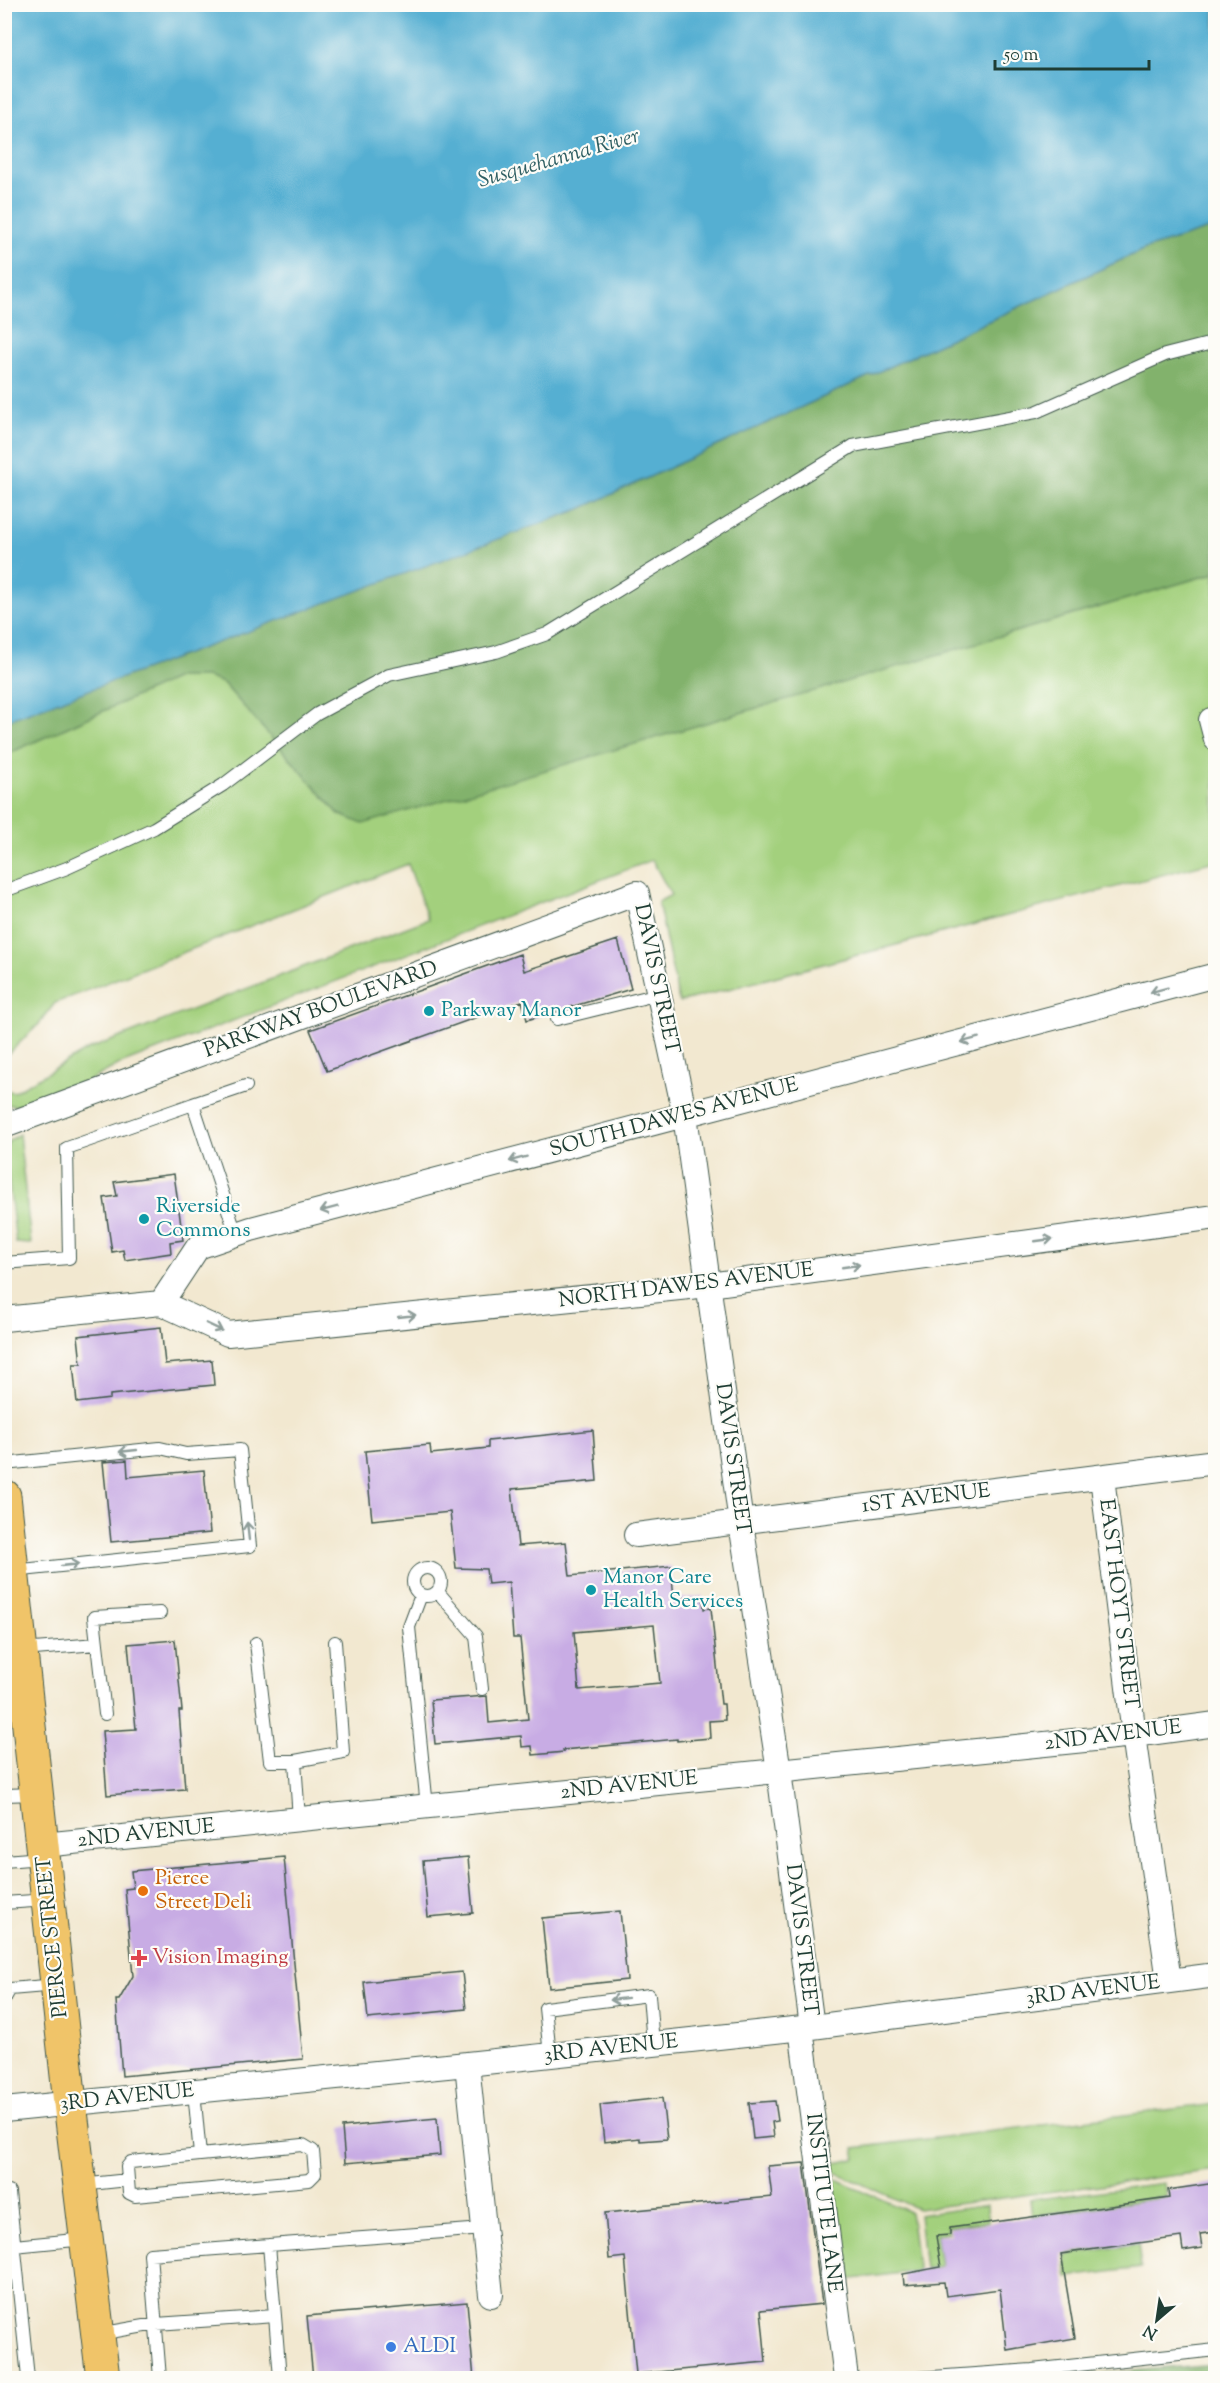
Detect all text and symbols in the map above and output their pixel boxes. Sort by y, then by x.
scale bar [995,33,1150,71]
text: 50 m [1003,43,1039,69]
water label: Susquehanna River [474,121,644,197]
street label: DAVIS STREET [625,901,687,1057]
street label: PARKWAY BOULEVARD [200,954,442,1066]
one-way arrow [1150,985,1169,997]
place label: Parkway Manor [441,996,581,1026]
marker: Parkway Manor [422,1004,436,1018]
one-way arrow [961,1035,980,1046]
street label: SOUTH DAWES AVENUE [546,1070,802,1166]
one-way arrow [509,1154,528,1166]
place label: Riverside Commons [156,1192,251,1246]
one-way arrow [320,1203,339,1215]
marker: Riverside Commons [137,1212,151,1226]
one-way arrow [1034,1235,1054,1246]
street label: NORTH DAWES AVENUE [557,1255,816,1317]
one-way arrow [840,1261,860,1272]
one-way arrow [396,1310,416,1321]
one-way arrow [205,1322,223,1333]
street label: DAVIS STREET [706,1381,758,1537]
one-way arrow [118,1446,138,1457]
street label: 1ST AVENUE [860,1476,992,1522]
street label: EAST HOYT STREET [1090,1497,1146,1711]
one-way arrow [242,1522,253,1542]
one-way arrow [60,1559,80,1570]
place label: Manor Care Health Services [603,1563,743,1617]
marker: Manor Care Health Services [584,1583,598,1597]
street label: 2ND AVENUE [1043,1713,1184,1759]
street label: 2ND AVENUE [559,1764,699,1808]
street label: 2ND AVENUE [76,1812,216,1856]
street label: PIERCE STREET [30,1854,76,2019]
street label: DAVIS STREET [777,1862,825,2018]
place label: Pierce Street Deli [155,1864,252,1918]
marker: Pierce Street Deli [136,1884,150,1898]
place label: Vision Imaging [152,1943,288,1973]
marker: Vision Imaging [130,1949,148,1967]
street label: 3RD AVENUE [1024,1968,1162,2014]
one-way arrow [610,1993,630,2004]
street label: 3RD AVENUE [542,2027,680,2071]
street label: 3RD AVENUE [58,2076,196,2120]
street label: INSTITUTE LANE [797,2111,849,2295]
north arrow [1127,2290,1187,2350]
text: N [1140,2318,1162,2344]
place label: ALDI [403,2332,456,2362]
marker: ALDI [384,2340,398,2354]

